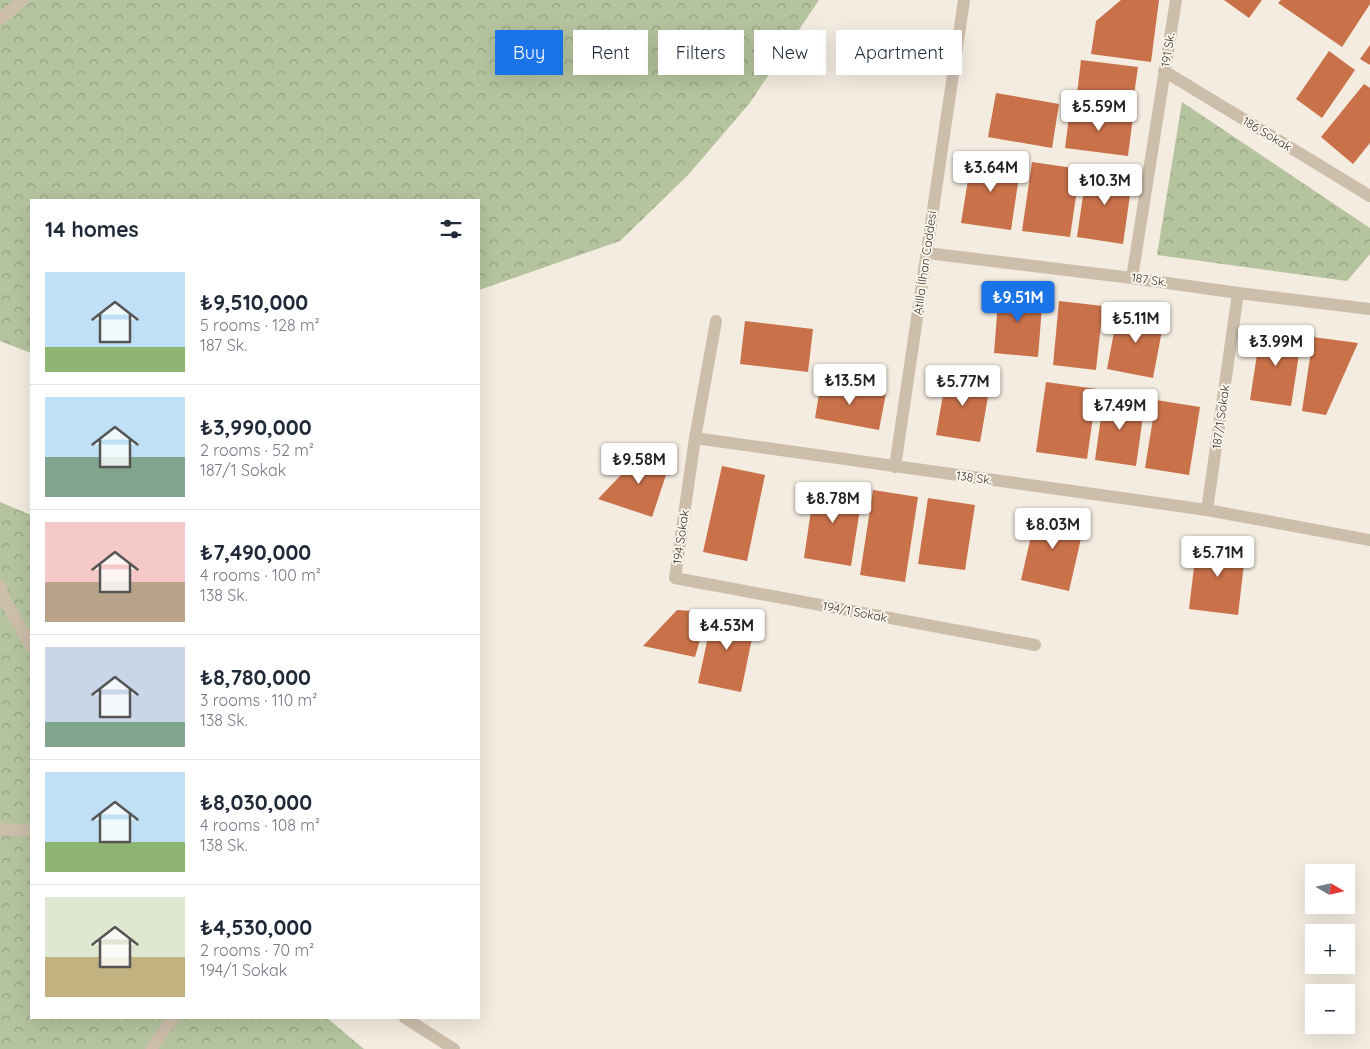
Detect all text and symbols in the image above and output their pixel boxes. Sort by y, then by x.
chip: Buy [495,30,563,75]
chip: Rent [573,30,648,75]
chip: Filters [658,30,744,75]
chip: New [754,30,826,75]
chip: Apartment [836,30,962,75]
street label: 191 Sk. [1157,32,1178,68]
pin: ₺5.59M [1058,90,1140,132]
text: ₺5.59M [1072,96,1126,116]
street label: 186 Sokak [1240,113,1295,154]
pin: ₺3.64M [950,150,1032,193]
text: ₺3.64M [964,157,1018,177]
pin: ₺10.3M [1064,164,1146,206]
text: ₺10.3M [1079,170,1131,190]
street label: Atilla İlhan Caddesi [910,210,939,316]
icon: filters [437,215,465,243]
text: 14 homes [45,216,139,242]
street label: 187 Sk. [1131,270,1168,289]
pin: ₺9.51M [977,280,1059,323]
text: ₺9.51M [992,287,1044,307]
text: ₺9,510,000 [200,289,308,315]
icon: home [85,292,145,352]
pin: ₺5.11M [1095,302,1177,344]
text: ₺5.11M [1112,308,1160,328]
text: 5 rooms · 128 m² [200,315,320,335]
pin: ₺3.99M [1235,324,1317,367]
text: ₺3.99M [1249,331,1303,351]
text: 187 Sk. [200,335,247,355]
pin: ₺13.5M [809,364,891,406]
pin: ₺5.77M [922,364,1004,407]
text: ₺13.5M [824,370,876,390]
text: ₺5.77M [936,371,990,391]
street label: 187/1 Sokak [1209,384,1232,450]
pin: ₺7.49M [1079,388,1161,431]
text: ₺7.49M [1094,395,1146,415]
text: ₺3,990,000 [200,414,312,440]
icon: home [85,417,145,477]
text: 2 rooms · 52 m² [200,440,314,460]
pin: ₺9.58M [598,442,680,485]
text: ₺9.58M [612,449,666,469]
text: 187/1 Sokak [200,460,286,480]
street label: 138 Sk. [955,468,993,487]
pin: ₺8.78M [792,482,874,524]
text: ₺8.78M [806,488,860,508]
pin: ₺8.03M [1012,508,1094,550]
street label: 194 Sokak [669,509,692,565]
text: ₺8.03M [1026,514,1080,534]
pin: ₺5.71M [1177,536,1259,578]
text: ₺7,490,000 [200,539,311,565]
icon: home [85,542,145,602]
text: ₺5.71M [1192,542,1244,562]
text: 4 rooms · 100 m² [200,565,321,585]
text: 138 Sk. [200,585,248,605]
street label: 194/1 Sokak [822,598,889,625]
pin: ₺4.53M [686,608,768,651]
text: ₺4.53M [700,615,754,635]
text: ₺8,780,000 [200,664,311,690]
icon: home [85,667,145,727]
text: 3 rooms · 110 m² [200,690,317,710]
text: 138 Sk. [200,710,248,730]
text: ₺8,030,000 [200,789,312,815]
icon: home [85,792,145,852]
text: 4 rooms · 108 m² [200,815,320,835]
text: 138 Sk. [200,835,248,855]
north arrow [1305,864,1355,914]
map controls [1305,864,1355,1034]
text: ₺4,530,000 [200,914,312,940]
icon: home [85,917,145,977]
button: + [1305,924,1355,974]
text: 2 rooms · 70 m² [200,940,314,960]
text: 194/1 Sokak [200,960,287,980]
button: − [1305,984,1355,1034]

